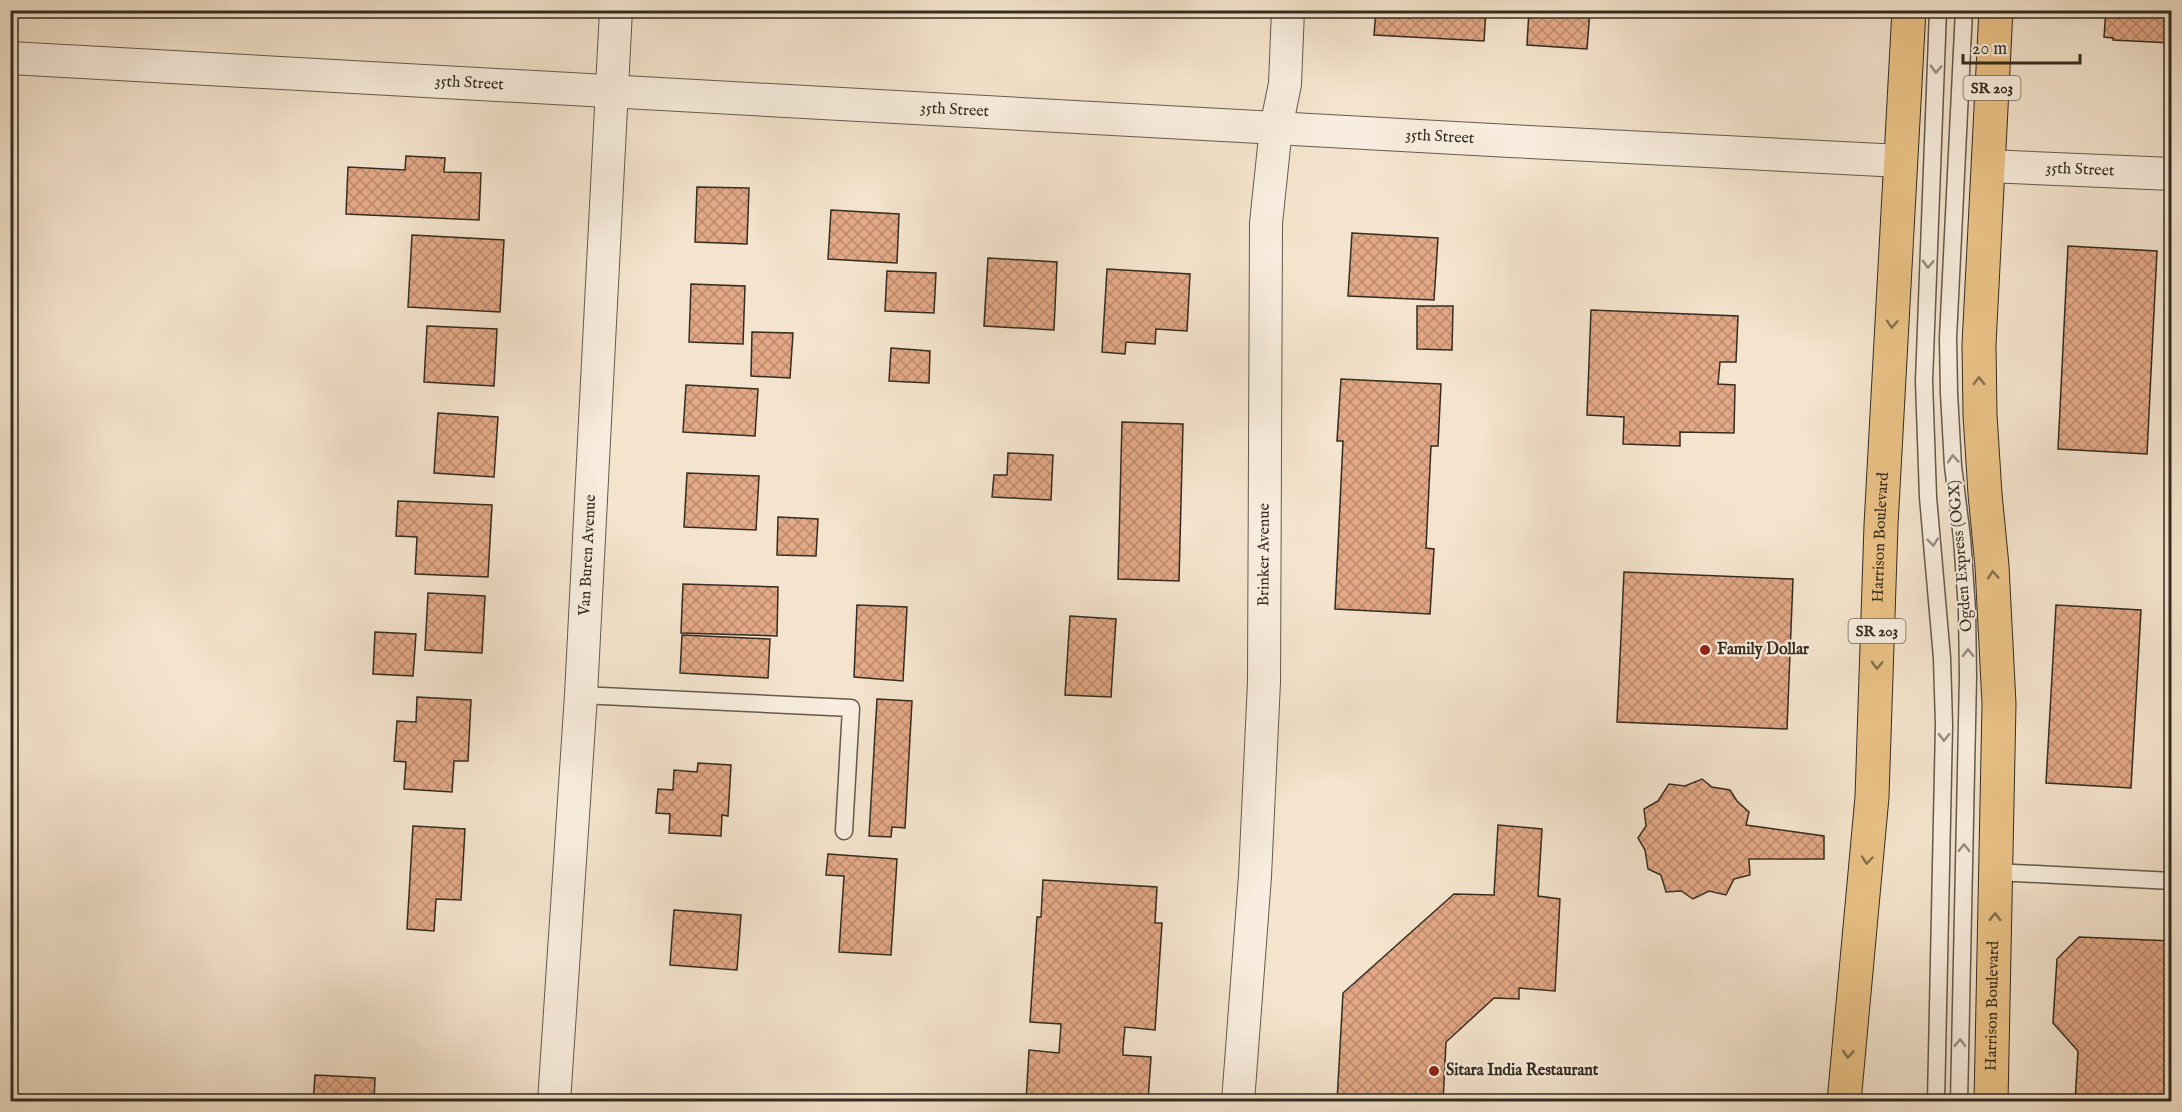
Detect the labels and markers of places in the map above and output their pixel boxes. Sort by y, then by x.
place label: Family Dollar [1717,640,1809,660]
marker: Family Dollar [1698,643,1712,657]
place label: Sitara India Restaurant [1446,1061,1599,1081]
marker: Sitara India Restaurant [1427,1064,1441,1078]

